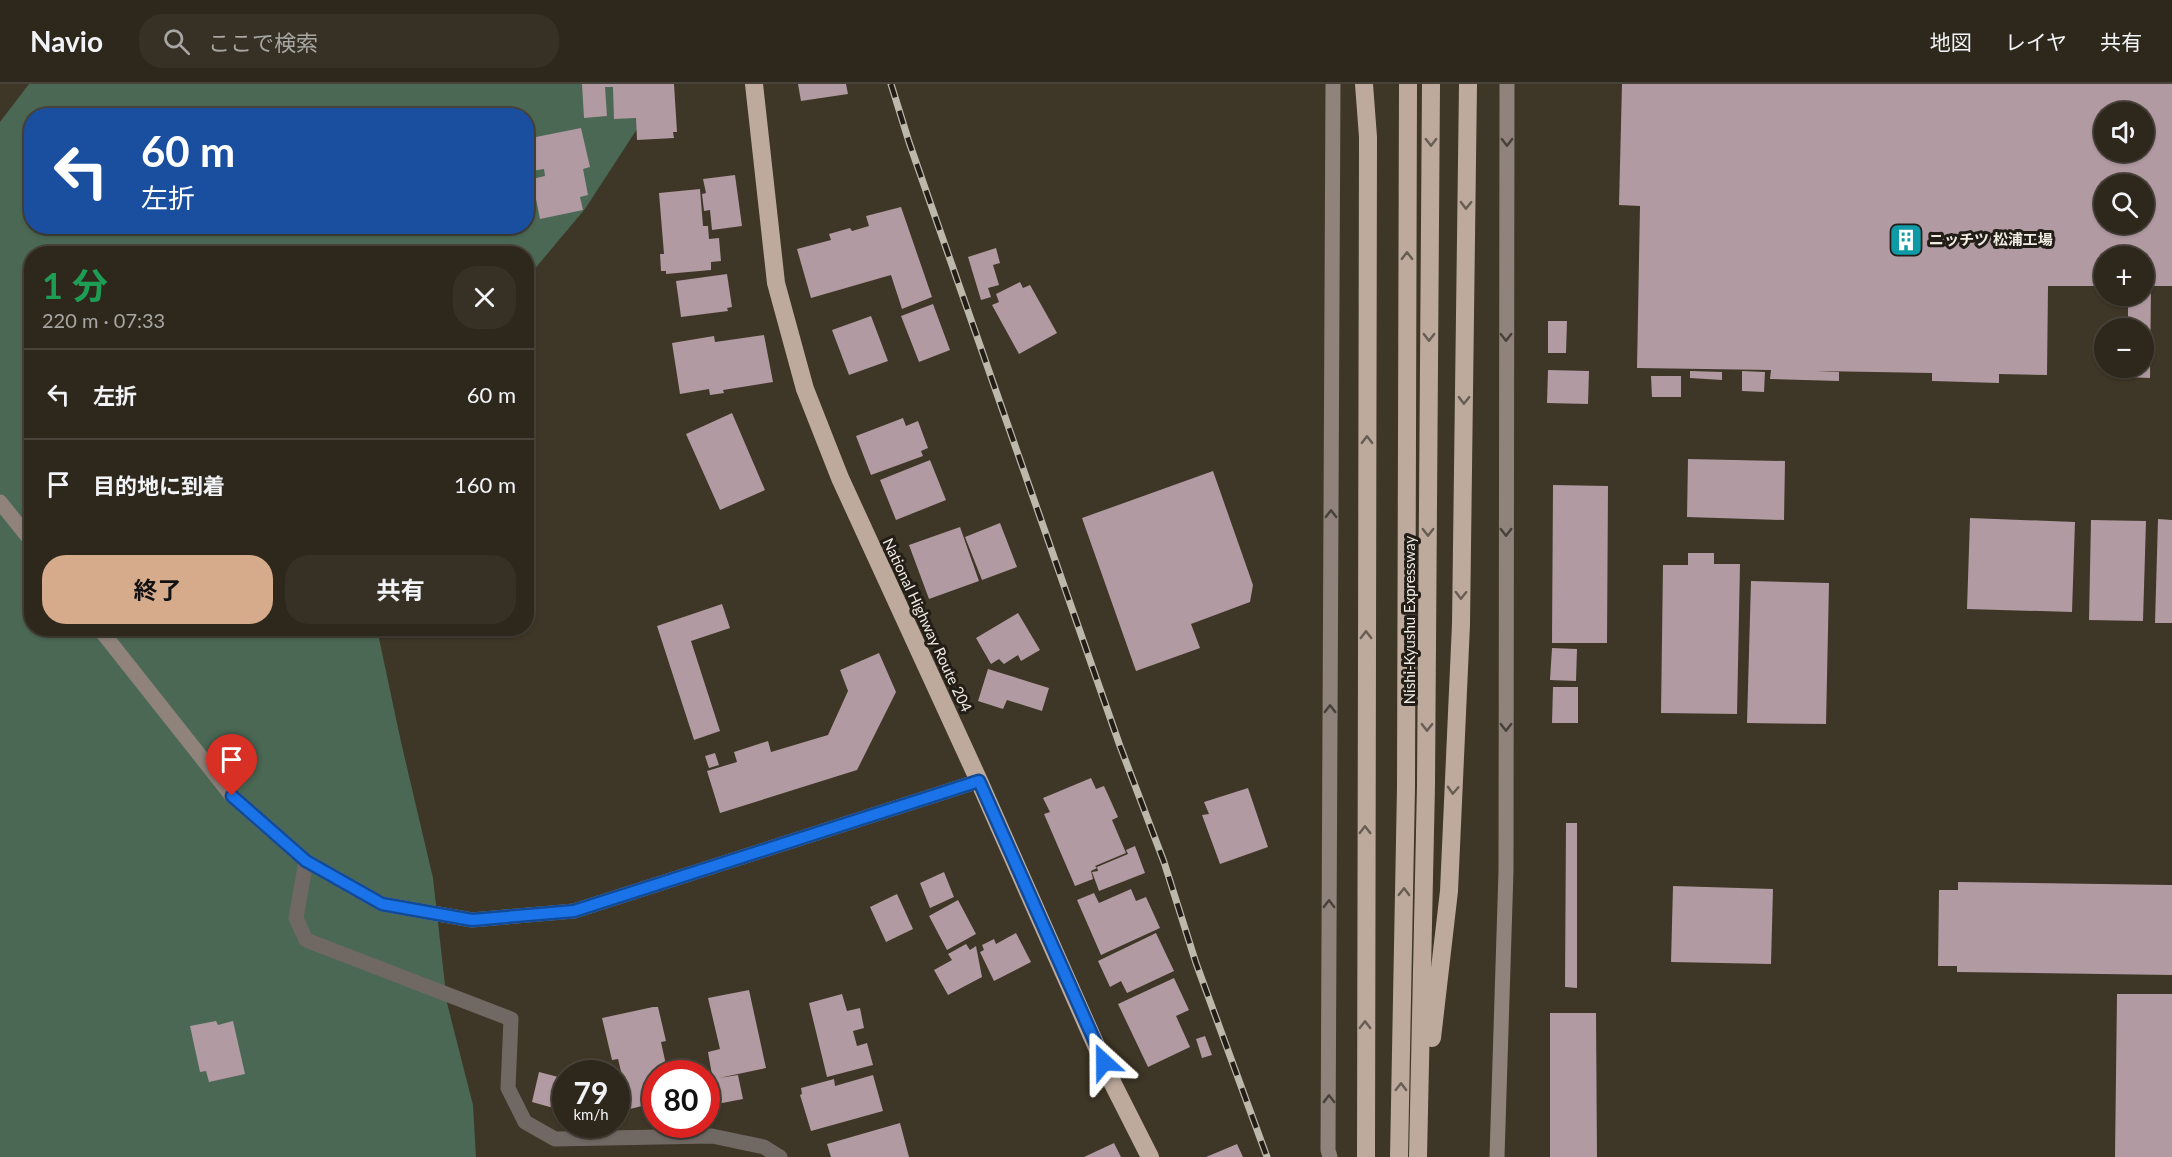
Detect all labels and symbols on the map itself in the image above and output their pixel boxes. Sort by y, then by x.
one-way arrow [1425,138,1437,147]
one-way arrow [1501,138,1513,147]
one-way arrow [1460,201,1472,210]
building icon: ニッチツ 松浦工場 [1888,222,1924,258]
place label: ニッチツ 松浦工場 [1929,230,2053,248]
one-way arrow [1401,252,1413,261]
one-way arrow [1423,333,1435,342]
one-way arrow [1500,333,1512,342]
one-way arrow [1457,396,1470,405]
one-way arrow [1361,436,1373,445]
one-way arrow [1325,509,1337,518]
one-way arrow [1422,528,1434,537]
one-way arrow [1500,528,1512,537]
street label: National Highway Route 204 [880,535,976,715]
street label: Nishi-Kyushu Expressway [1400,535,1418,704]
one-way arrow [1455,591,1467,600]
one-way arrow [1360,631,1372,640]
one-way arrow [1324,704,1336,713]
one-way arrow [1421,723,1433,732]
one-way arrow [1500,723,1512,732]
pin [206,734,257,796]
one-way arrow [1447,786,1460,795]
one-way arrow [1359,826,1371,835]
one-way arrow [1398,888,1411,897]
one-way arrow [1323,899,1336,908]
one-way arrow [1359,1021,1371,1030]
position arrow [1072,1030,1136,1094]
speed limit sign: 80 [642,1060,720,1138]
one-way arrow [1395,1083,1407,1092]
one-way arrow [1322,1094,1335,1103]

